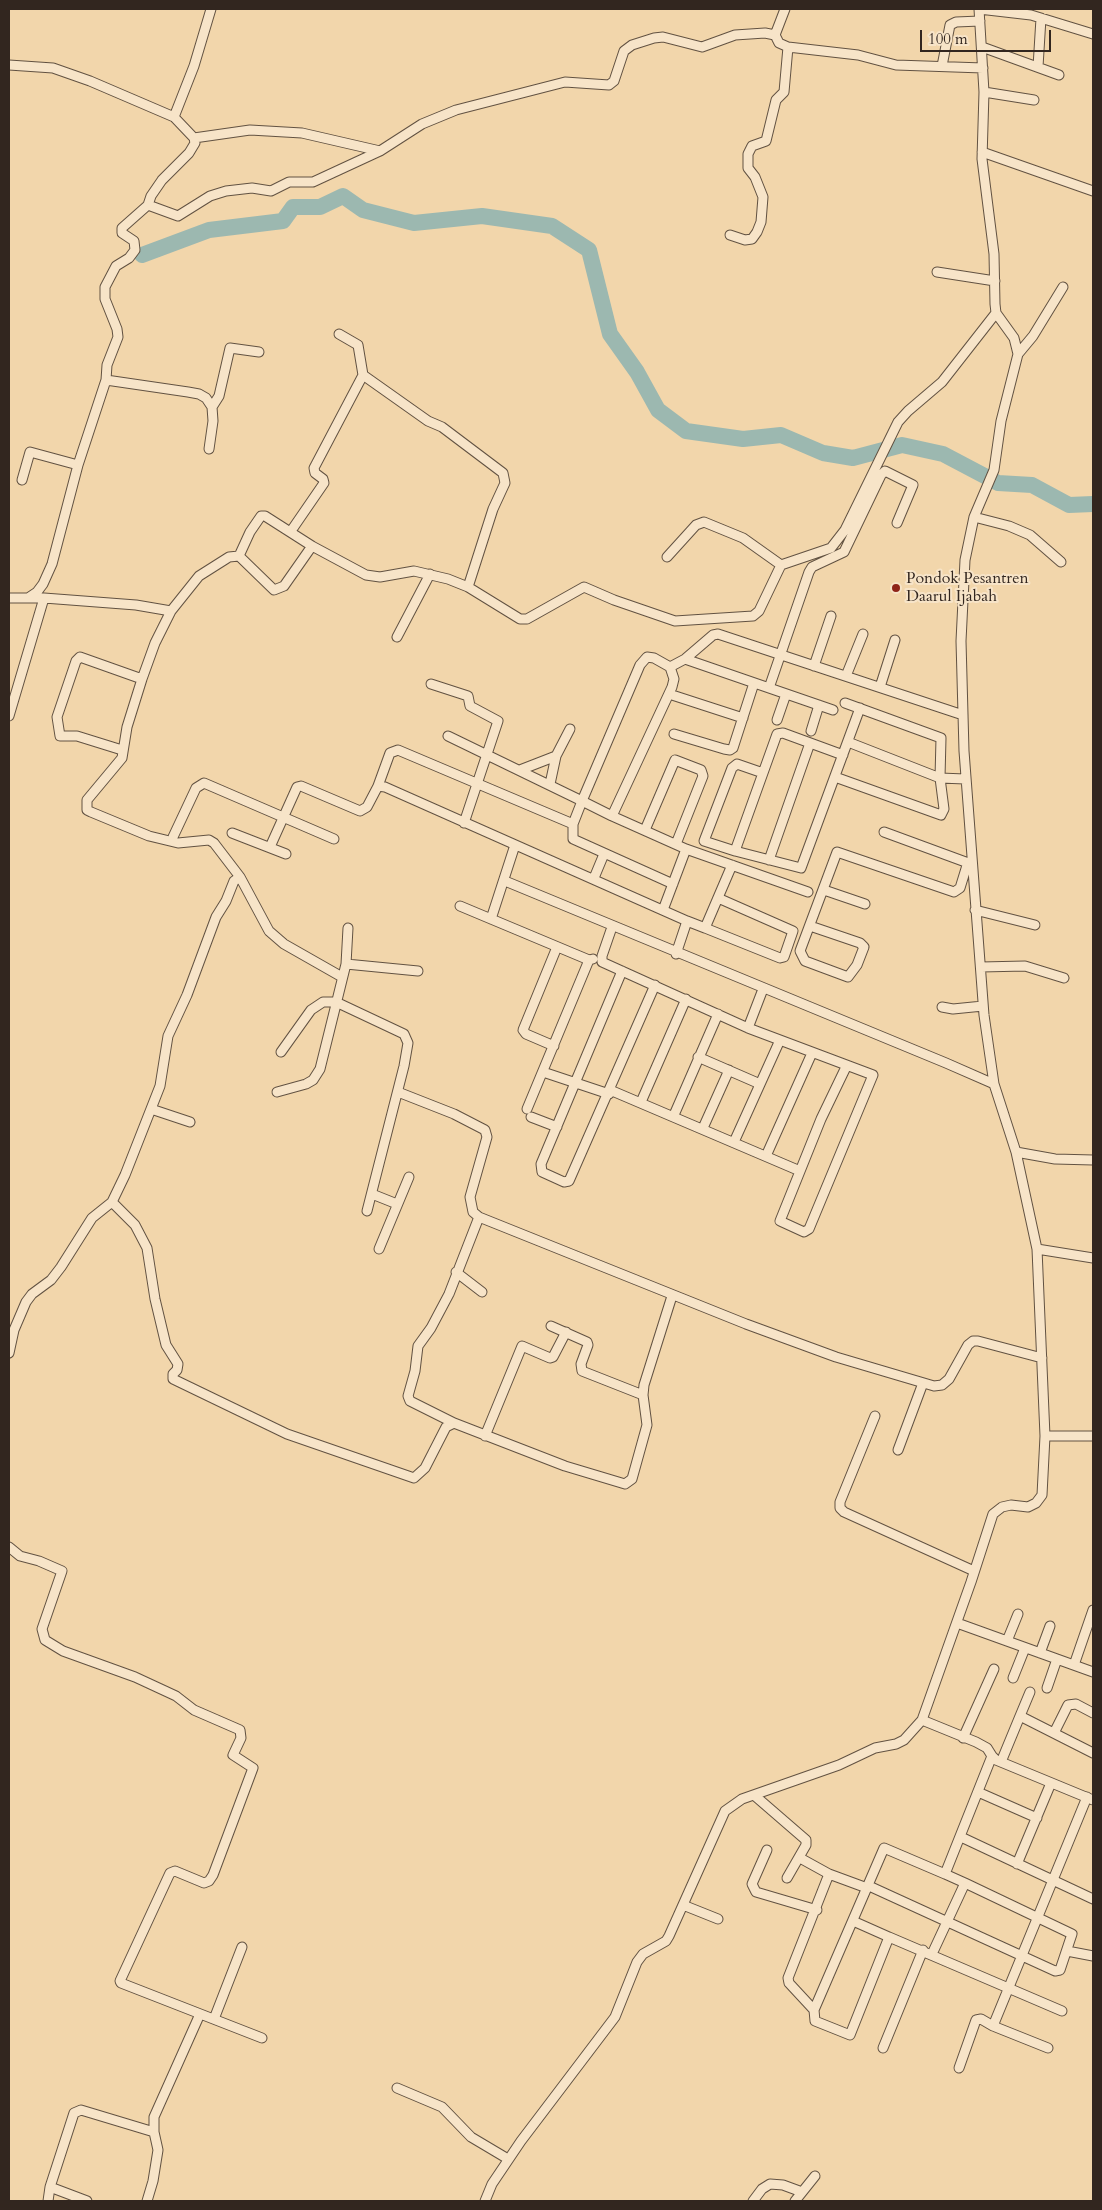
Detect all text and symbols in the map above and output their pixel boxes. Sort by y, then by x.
scale bar [922,20,1053,52]
text: 100 m [928,29,968,49]
place label: Pondok Pesantren Daarul Ijabah [906,569,1029,607]
marker: Pondok Pesantren Daarul Ijabah [890,582,902,594]

